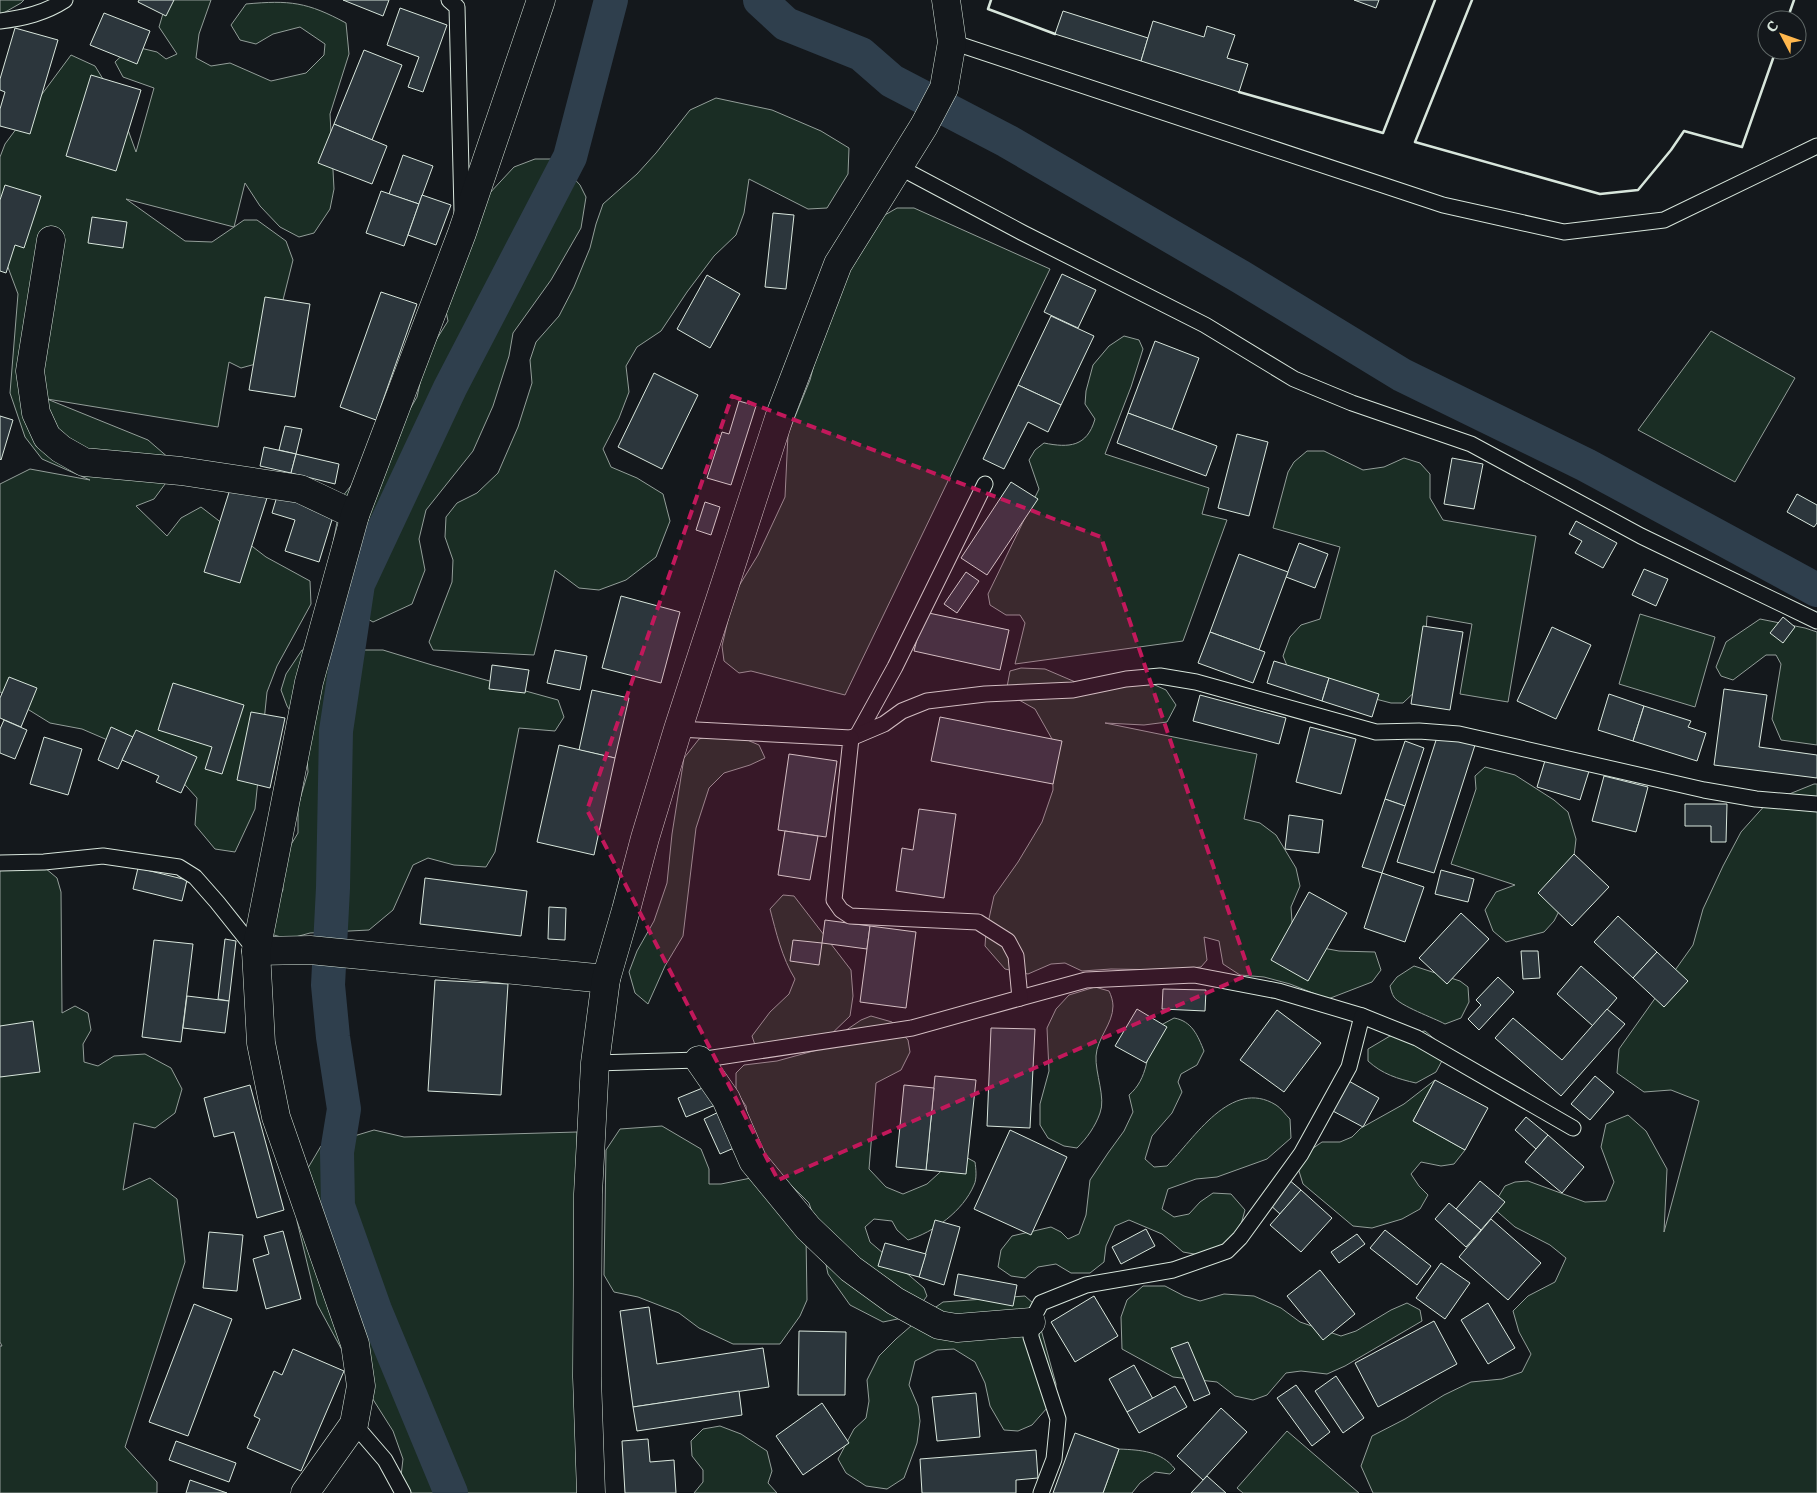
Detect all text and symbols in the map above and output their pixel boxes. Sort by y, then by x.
north arrow [1757,10,1807,60]
text: С [1761,15,1782,36]

